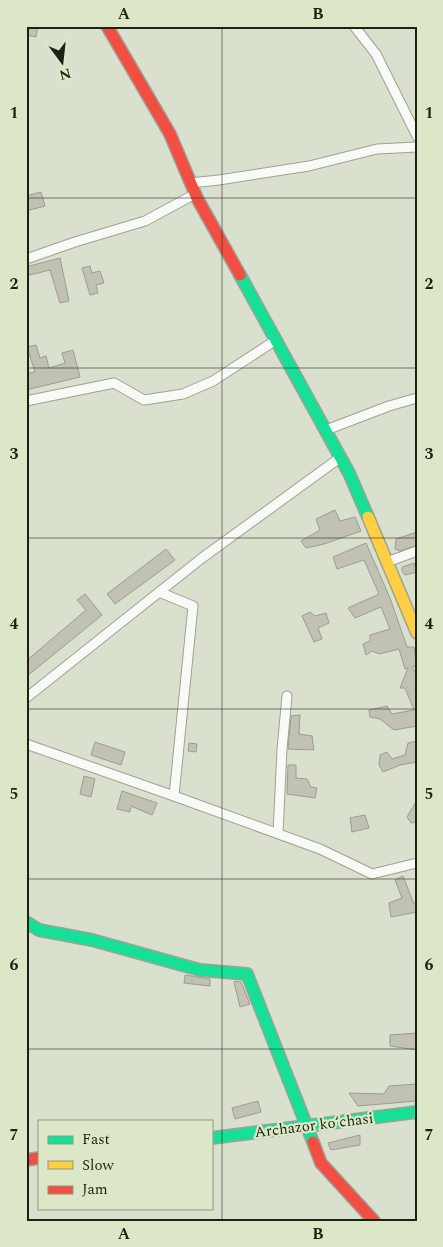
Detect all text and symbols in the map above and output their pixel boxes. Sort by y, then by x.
text: A [118,2,131,26]
text: B [312,2,324,26]
north arrow [38,38,88,88]
text: N [57,62,73,86]
text: 1 [10,101,18,125]
text: 1 [425,101,433,125]
text: 2 [10,272,19,296]
text: 2 [425,272,434,296]
text: 3 [10,442,19,466]
text: 3 [425,442,434,466]
text: 4 [10,612,19,636]
text: 4 [425,612,434,636]
text: 5 [10,782,18,806]
text: 5 [425,782,433,806]
text: 6 [10,953,19,977]
text: 6 [425,953,434,977]
street label: Archazor koʻchasi [253,1107,375,1144]
legend [38,1120,212,1210]
text: 7 [10,1123,19,1147]
text: 7 [425,1123,434,1147]
text: Fast [82,1128,110,1151]
text: Slow [82,1154,114,1177]
text: Jam [82,1178,108,1201]
text: A [118,1222,131,1246]
text: B [312,1222,324,1246]

